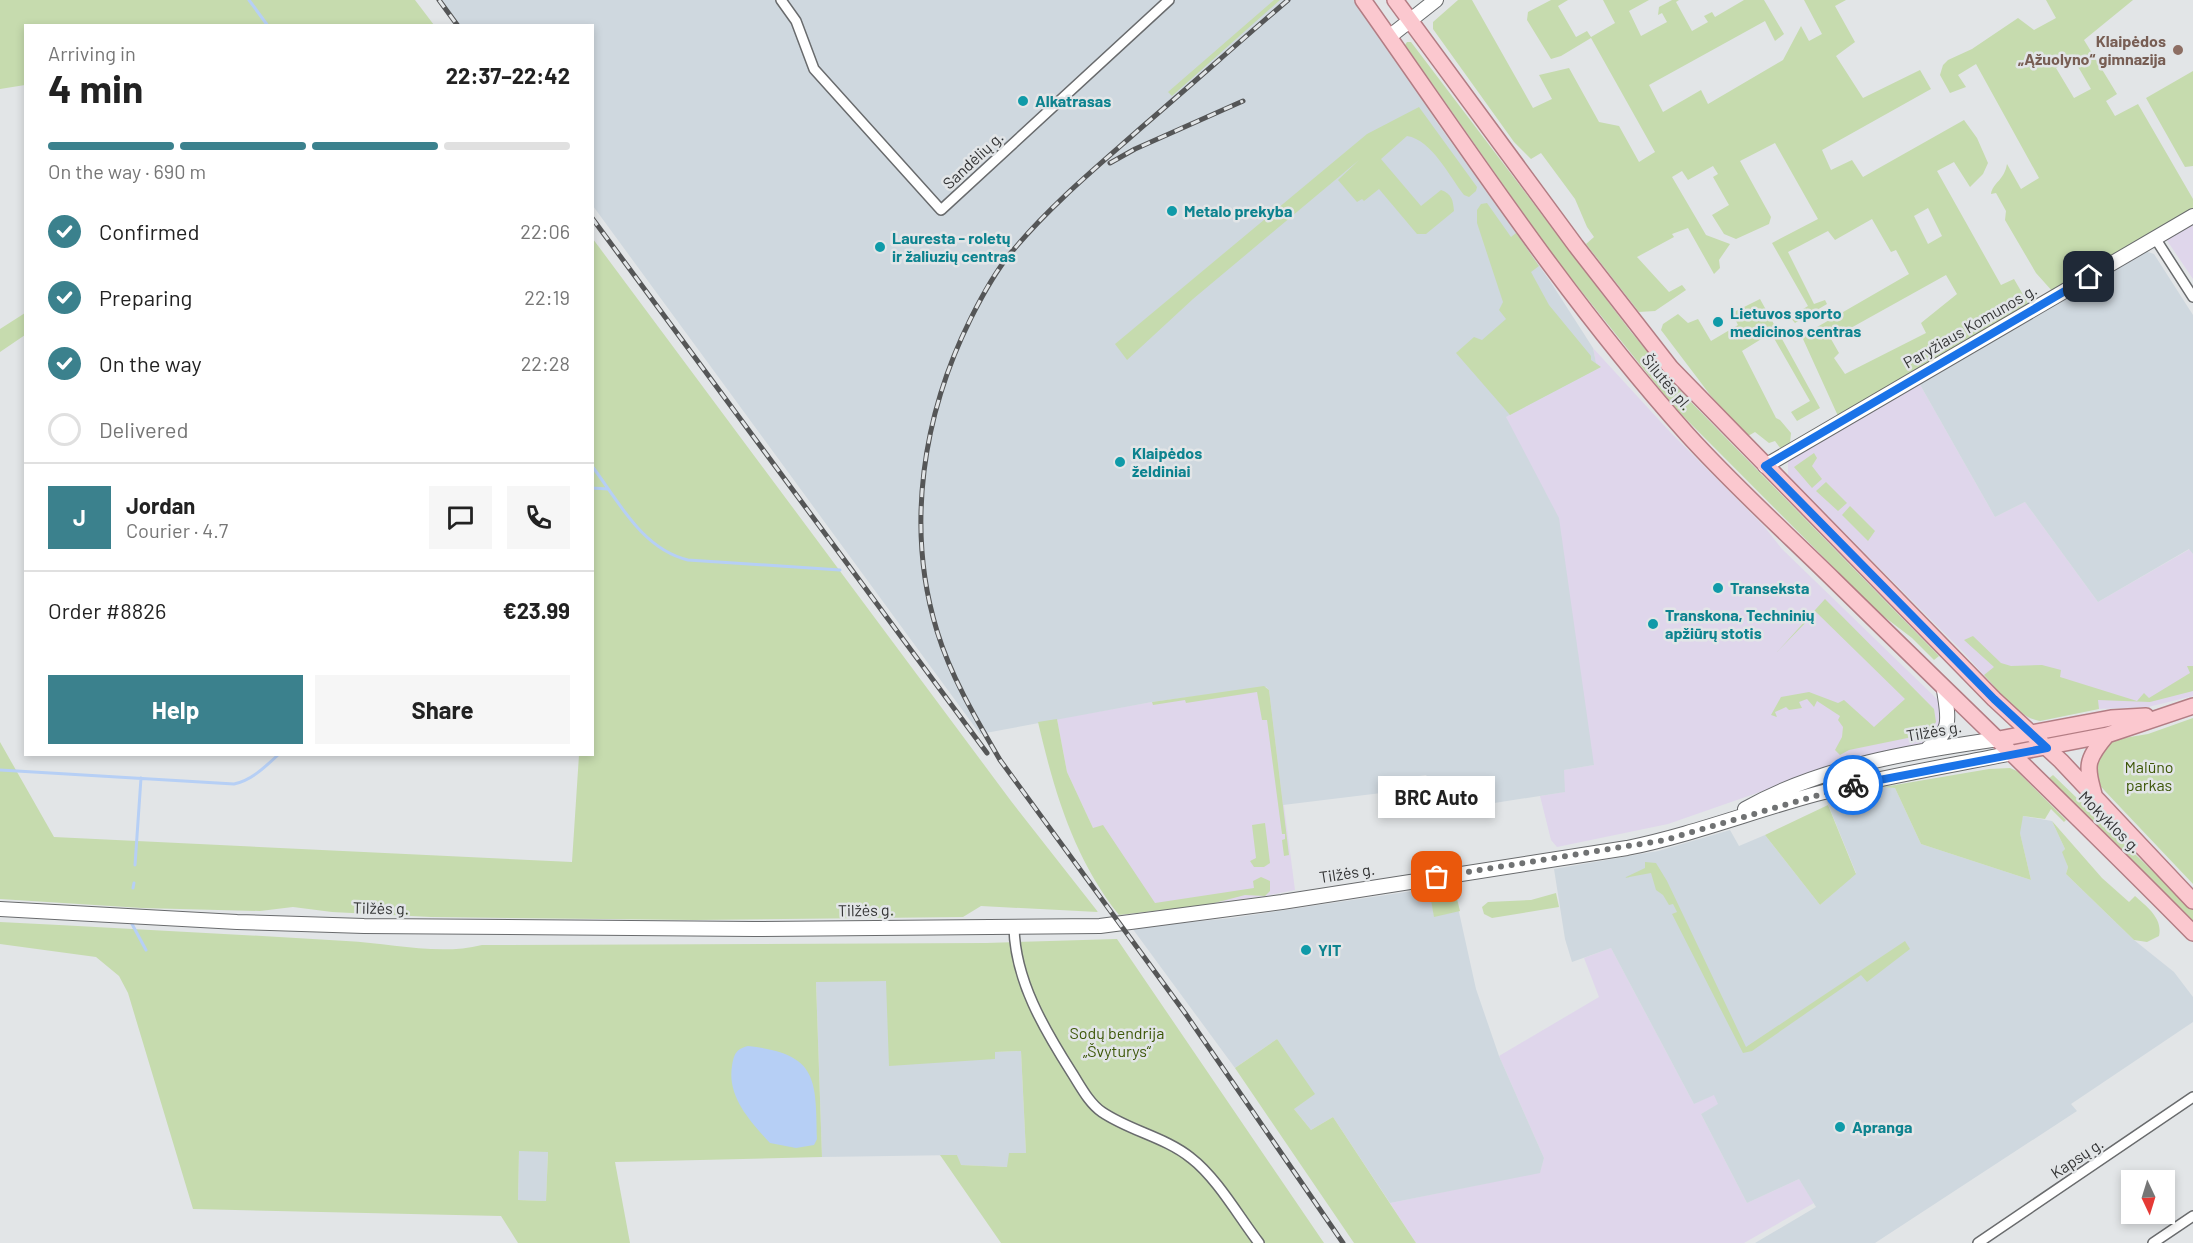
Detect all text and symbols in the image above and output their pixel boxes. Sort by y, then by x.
place label: Klaipėdos „Ąžuolyno“ gimnazija [2018,31,2166,68]
text: Arriving in [48,41,136,65]
marker: Klaipėdos „Ąžuolyno“ gimnazija [2171,43,2185,57]
text: 22:37–22:42 [446,62,570,88]
text: 4 min [48,64,143,111]
place label: Alkatrasas [1035,91,1111,110]
marker: Alkatrasas [1016,94,1030,108]
street label: Sandėlių g. [938,127,1007,192]
text: On the way · 690 m [48,159,206,183]
place label: Metalo prekyba [1184,201,1292,220]
marker: Metalo prekyba [1165,204,1179,218]
icon: check [48,215,81,248]
text: Confirmed [99,218,199,244]
text: 22:06 [520,219,570,243]
place label: Lauresta - roletų ir žaliuzių centras [892,228,1016,265]
marker: Lauresta - roletų ir žaliuzių centras [873,240,887,254]
pin [2063,251,2114,302]
icon: home [2072,260,2105,293]
street label: Paryžiaus Komunos g. [1899,280,2040,372]
icon: check [48,281,81,314]
text: Preparing [99,284,192,310]
text: 22:19 [524,285,570,309]
place label: Lietuvos sporto medicinos centras [1730,303,1861,340]
marker: Lietuvos sporto medicinos centras [1711,315,1725,329]
icon: check [48,347,81,380]
text: On the way [99,350,202,376]
street label: Šilutės pl. [1638,350,1696,414]
text: 22:28 [521,351,570,375]
text: Delivered [99,416,188,442]
place label: Klaipėdos želdiniai [1132,443,1202,480]
marker: Klaipėdos želdiniai [1113,455,1127,469]
button: chat [429,486,492,549]
button: phone [507,486,570,549]
text: Jordan [126,492,195,518]
text: J [73,504,86,530]
text: Courier · 4.7 [126,518,228,542]
place label: Transeksta [1730,578,1809,597]
marker: Transeksta [1711,581,1725,595]
text: Order #8826 [48,597,166,623]
text: €23.99 [503,597,570,623]
place label: Transkona, Techninių apžiūrų stotis [1665,605,1815,642]
marker: Transkona, Techninių apžiūrų stotis [1646,617,1660,631]
button: Help [48,675,303,744]
button: Share [315,675,570,744]
street label: Tilžės g. [1905,716,1963,745]
courier [1823,755,1883,815]
park label: Malūno parkas [2124,757,2174,794]
icon: bike [1837,769,1870,802]
callout: BRC Auto [1378,775,1496,817]
text: BRC Auto [1395,785,1478,809]
street label: Mokyklos g. [2075,787,2145,857]
pin [1411,851,1462,902]
street label: Tilžės g. [1318,859,1376,886]
icon: bag [1420,860,1453,893]
street label: Tilžės g. [353,898,409,917]
street label: Tilžės g. [838,900,894,919]
place label: YIT [1318,940,1341,959]
marker: YIT [1299,943,1313,957]
park label: Sodų bendrija „Švyturys“ [1069,1023,1165,1060]
place label: Apranga [1852,1117,1912,1136]
marker: Apranga [1833,1120,1847,1134]
street label: Kapsų g. [2047,1133,2107,1182]
north arrow [2121,1170,2175,1224]
map controls [2121,1170,2175,1224]

